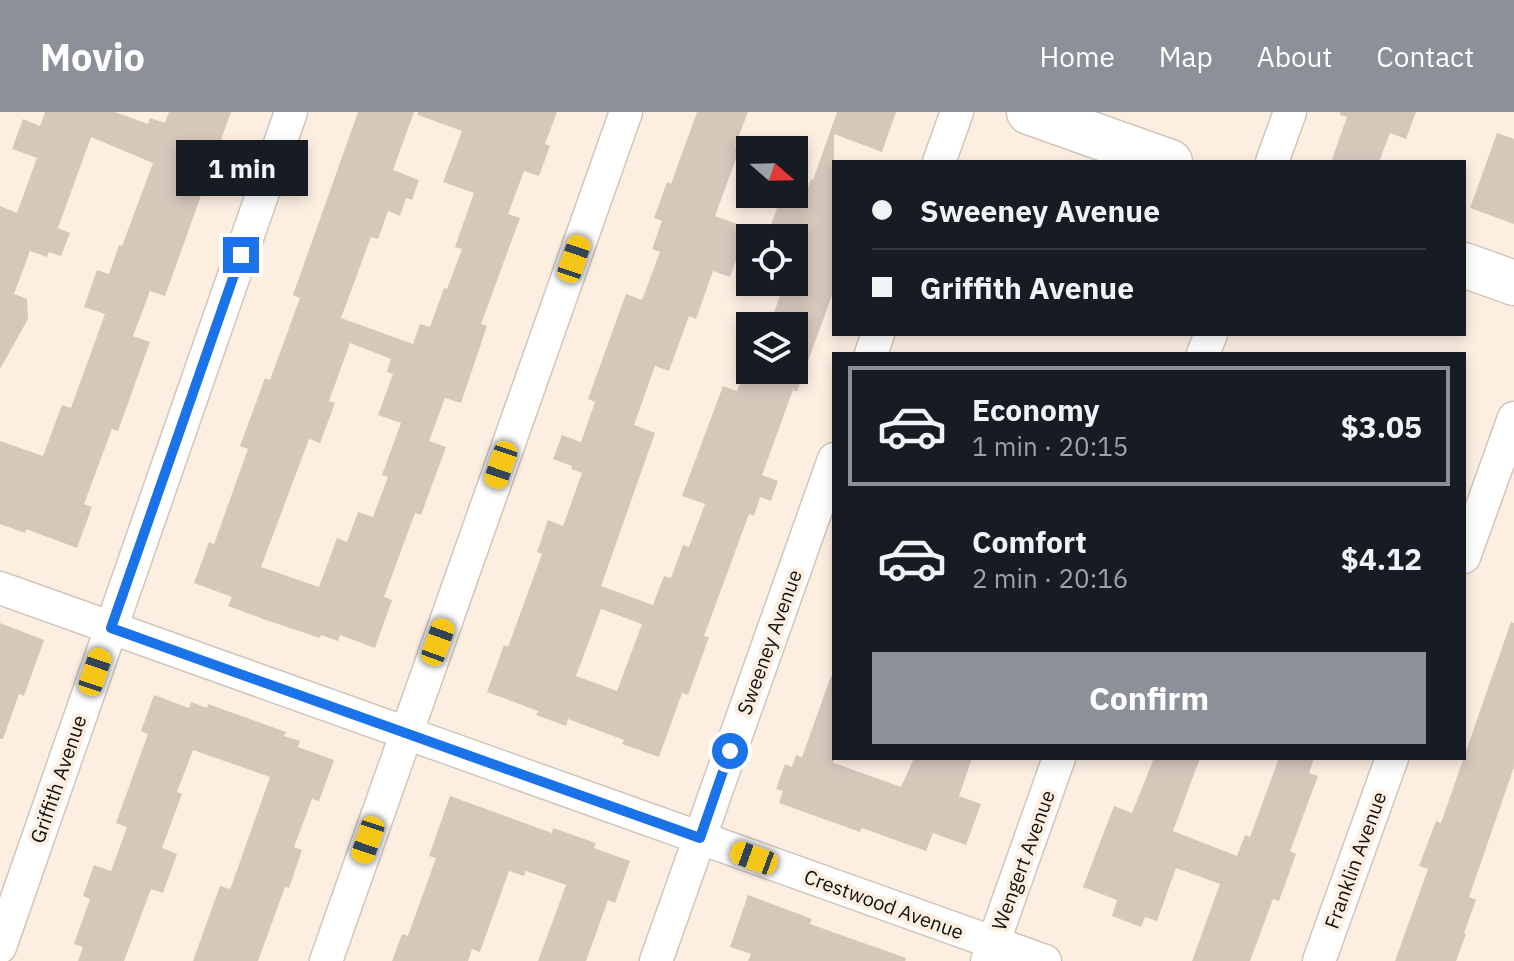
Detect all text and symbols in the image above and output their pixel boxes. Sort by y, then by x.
text: Movio [40,32,145,81]
text: Home [1039,38,1115,75]
text: Map [1159,38,1213,75]
text: About [1257,38,1332,75]
text: Contact [1376,38,1474,75]
north arrow [736,136,808,208]
map controls [736,136,808,384]
callout: 1 min [175,139,307,195]
text: 1 min [208,151,276,185]
text: Sweeney Avenue [920,191,1160,230]
button: locate [736,224,808,296]
car [555,232,593,286]
route end [223,237,259,273]
text: Griffith Avenue [920,268,1134,307]
button: layers [736,312,808,384]
icon: car [876,390,948,462]
text: Economy [972,390,1100,429]
text: $3.05 [1341,407,1422,446]
text: 1 min · 20:15 [972,429,1128,463]
car [482,438,520,492]
icon: car [876,522,948,594]
text: Comfort [972,522,1087,561]
text: $4.12 [1341,539,1422,578]
text: 2 min · 20:16 [972,561,1128,595]
street label: Sweeney Avenue [730,566,808,718]
car [419,615,457,669]
car [76,645,114,699]
button: Confirm [872,652,1426,744]
street label: Griffith Avenue [23,711,93,847]
route start [712,733,748,769]
street label: Wengert Avenue [985,786,1061,934]
street label: Franklin Avenue [1318,788,1392,932]
car [349,813,387,867]
car [727,839,781,877]
street label: Crestwood Avenue [800,863,968,945]

